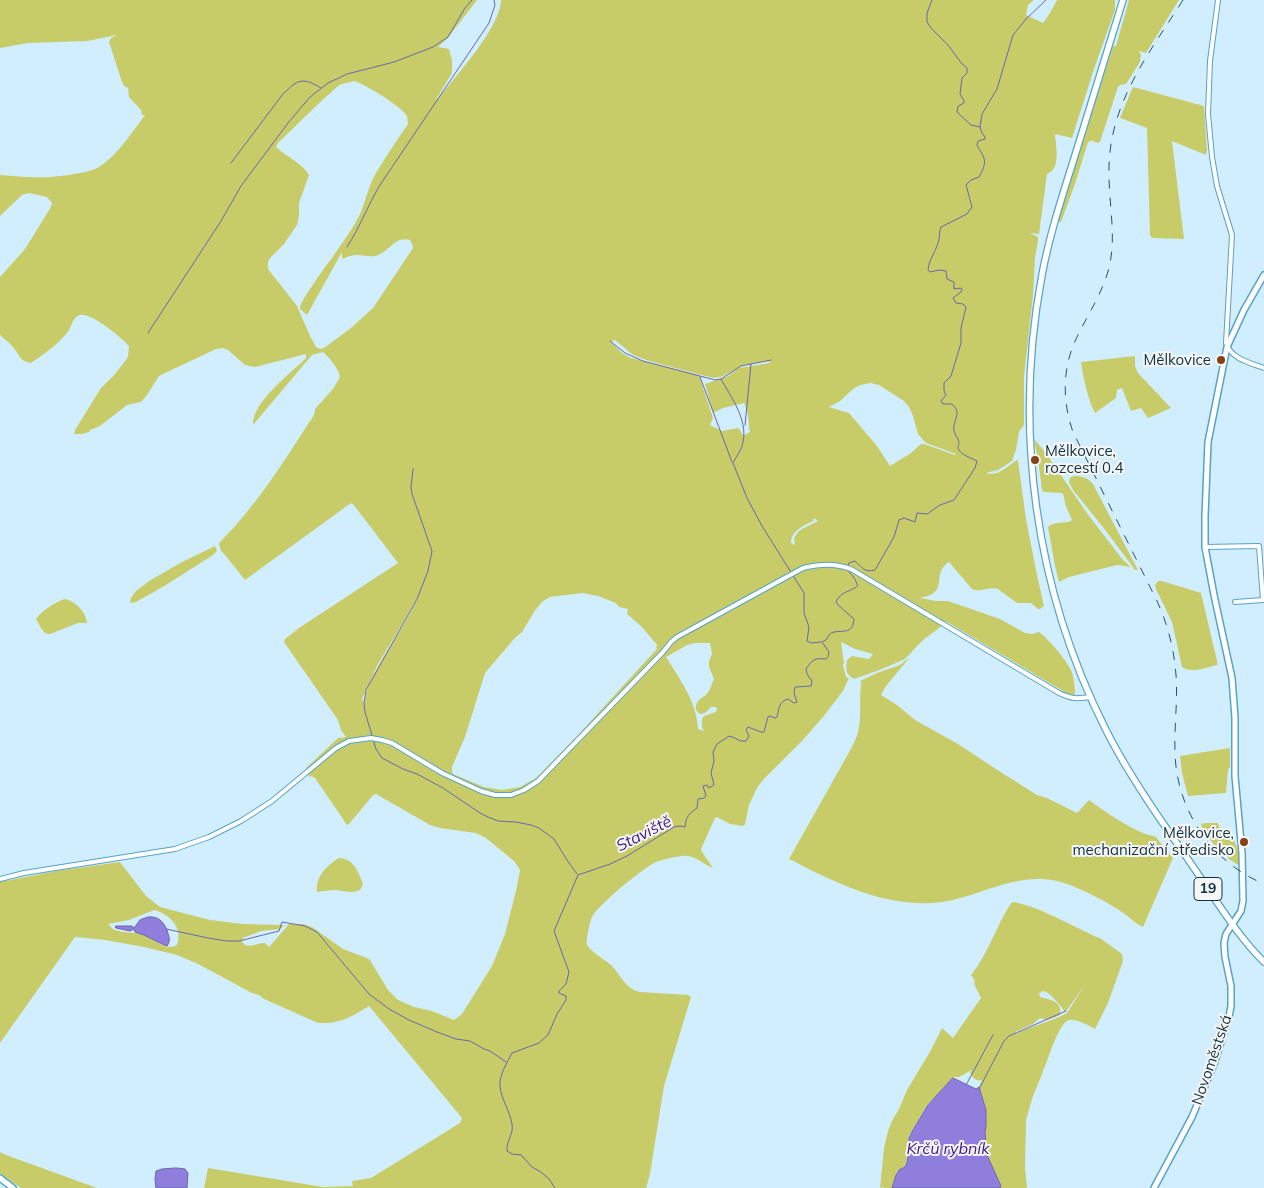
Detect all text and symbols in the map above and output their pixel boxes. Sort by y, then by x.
place label: Mělkovice [1143,351,1211,369]
marker: Mělkovice [1215,354,1227,366]
place label: Mělkovice, rozcestí 0.4 [1045,442,1123,477]
marker: Mělkovice, rozcestí 0.4 [1029,454,1041,466]
water label: Staviště [613,812,675,856]
place label: Mělkovice, mechanizační středisko [1072,824,1234,859]
marker: Mělkovice, mechanizační středisko [1238,836,1250,848]
road number: 19 [1194,878,1222,901]
street label: Novoměstská [1188,1013,1236,1107]
water label: Krčů rybník [906,1139,990,1159]

